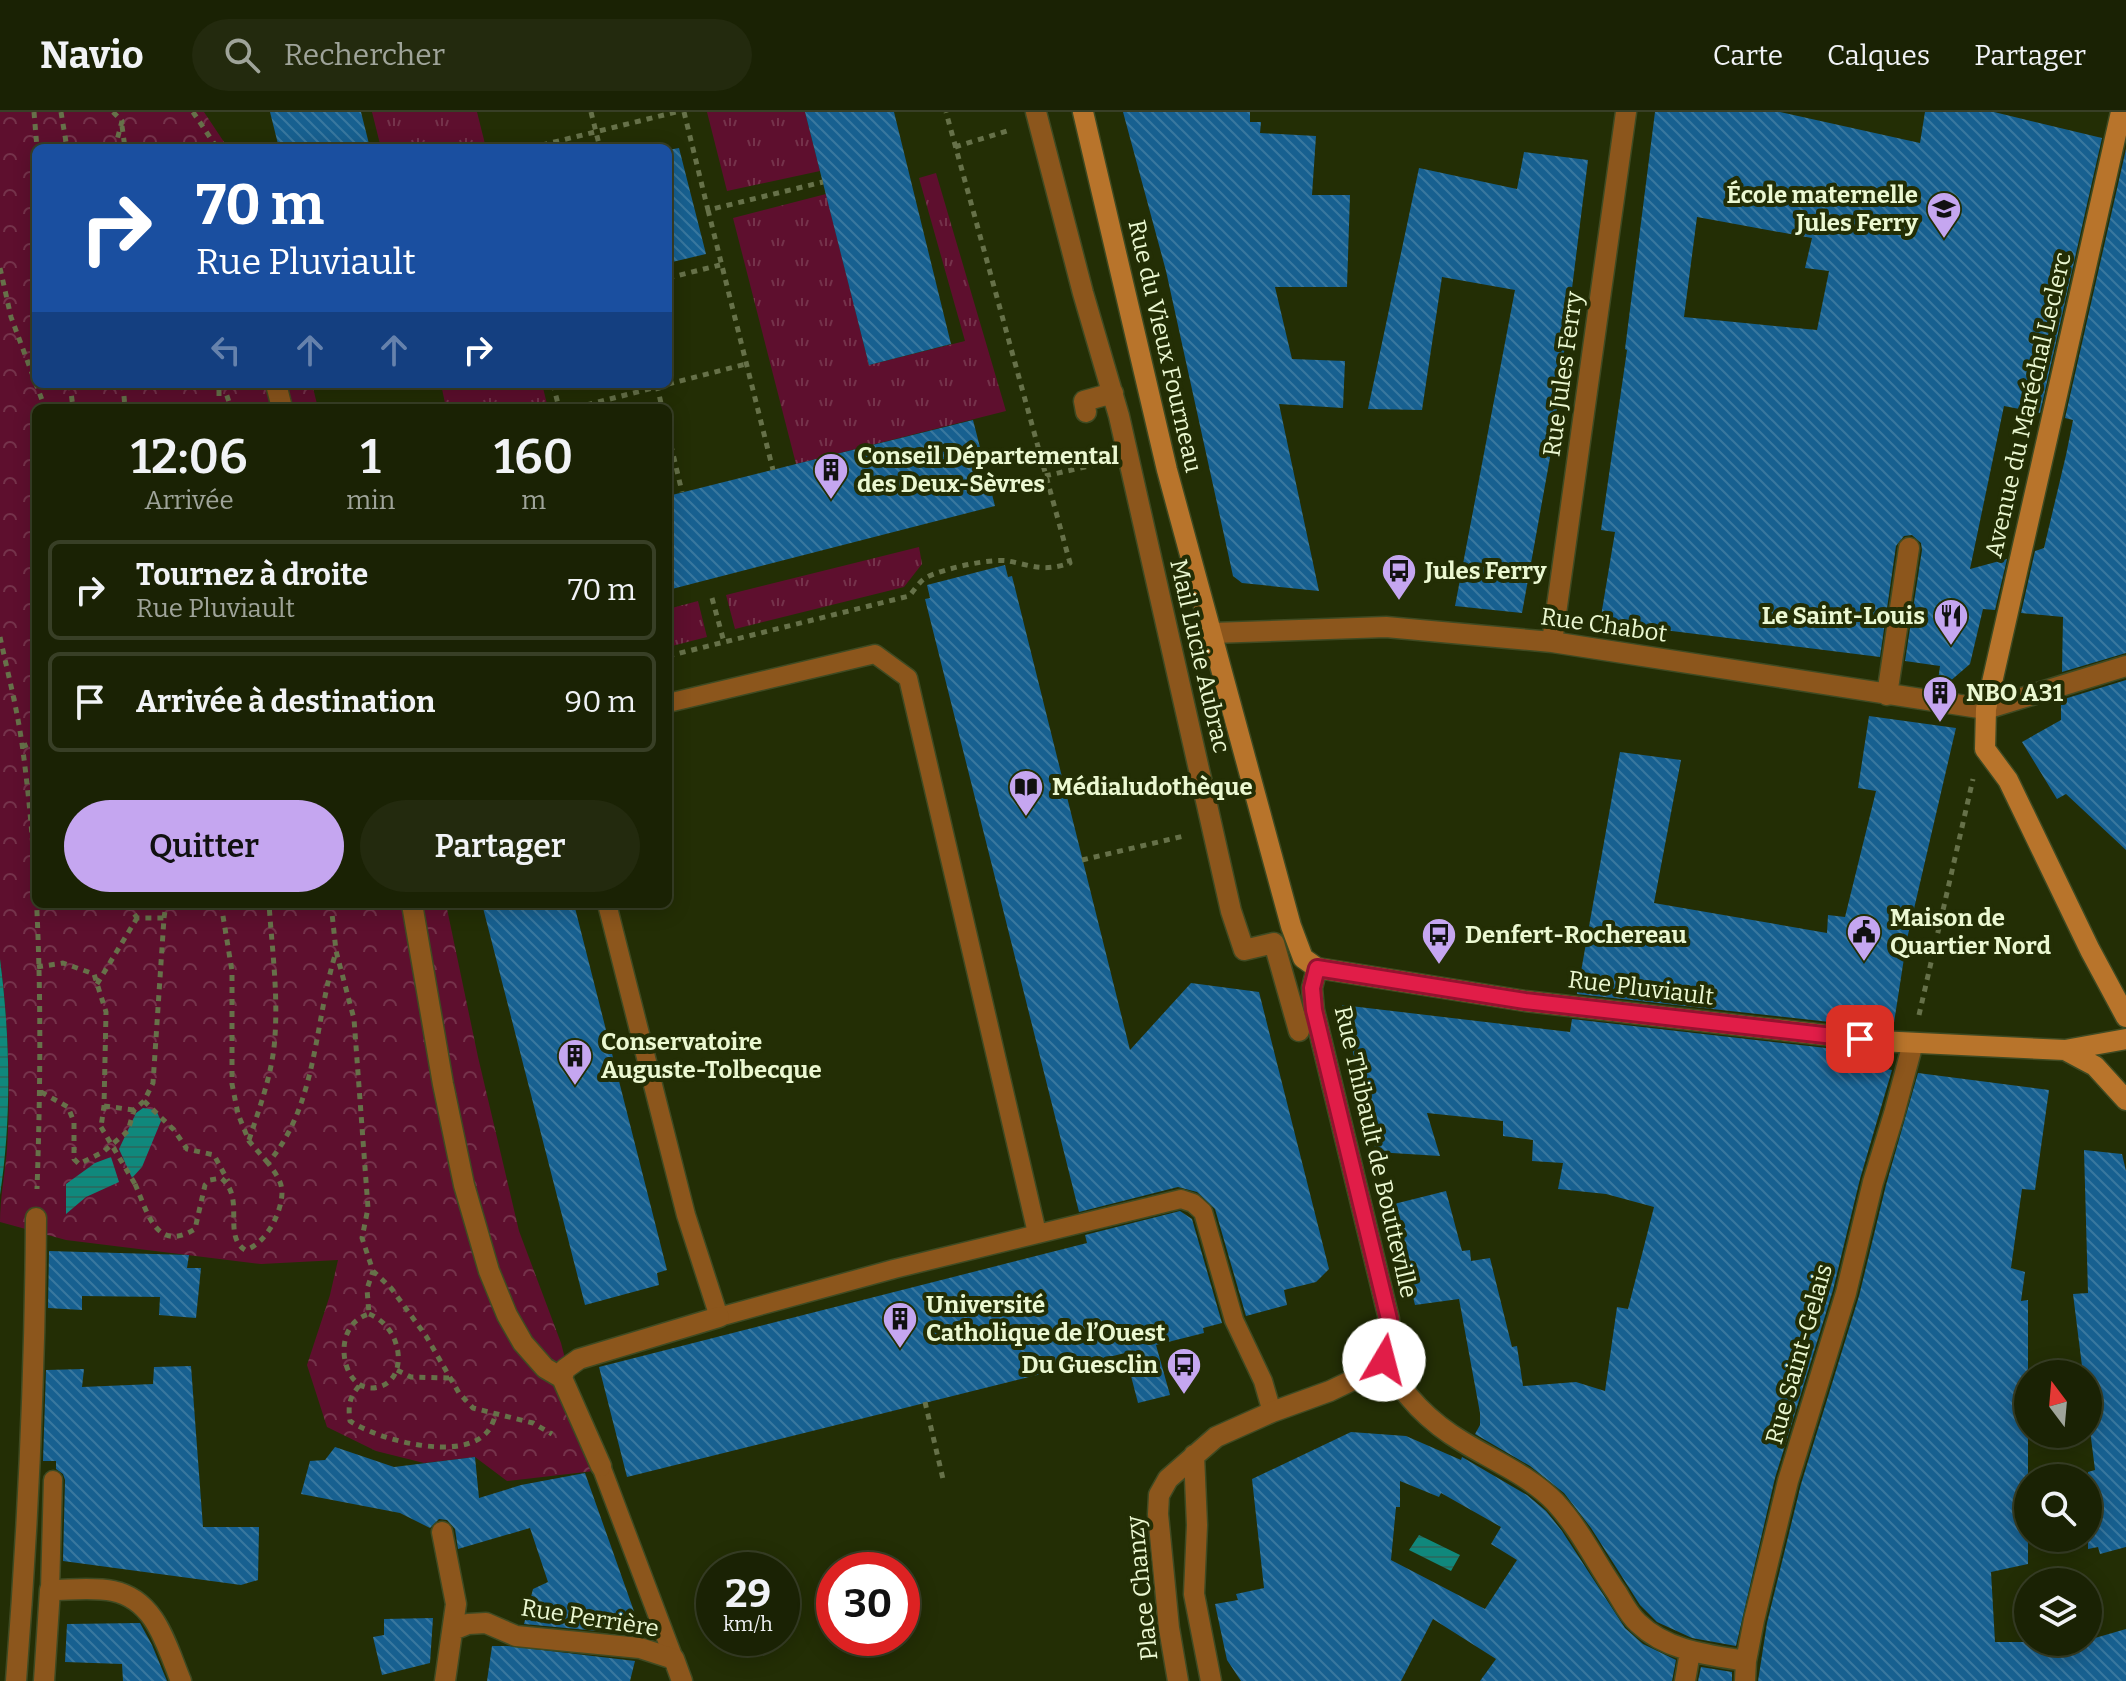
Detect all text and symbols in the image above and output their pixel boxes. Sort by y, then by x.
search box [192,19,752,91]
text: Navio [40,32,144,78]
icon: search [220,33,264,77]
text: Rechercher [284,37,445,73]
text: Carte [1713,39,1783,72]
text: Calques [1827,39,1930,72]
text: Partager [1974,39,2086,72]
text: 70 m [196,172,324,239]
icon: right [64,176,168,280]
place label: École maternelle Jules Ferry [1727,179,1919,237]
school or university icon: École maternelle Jules Ferry [1925,190,1963,240]
street label: Rue du Vieux Fourneau [1122,217,1208,475]
text: Rue Pluviault [196,240,416,284]
street label: Avenue du Maréchal Leclerc [1979,250,2077,560]
street label: Rue Jules Ferry [1538,289,1588,458]
icon: left [204,328,248,372]
icon: ahead [288,328,332,372]
icon: ahead [372,328,416,372]
icon: right [456,328,500,372]
text: 12:06 [131,428,248,486]
text: 1 [361,428,381,486]
text: 160 [494,428,573,486]
place label: Conseil Départemental des Deux-Sèvres [857,442,1119,498]
building icon: Conseil Départemental des Deux-Sèvres [812,451,850,501]
text: Arrivée [145,485,234,516]
text: min [346,485,395,516]
text: m [521,485,546,516]
bus stop icon: Jules Ferry [1380,552,1418,602]
street label: Mail Lucie Aubrac [1164,556,1236,756]
text: Tournez à droite [136,557,368,593]
place label: Jules Ferry [1423,557,1547,585]
icon: right [68,568,112,612]
text: 70 m [568,572,636,608]
text: Rue Pluviault [136,593,295,624]
restaurant icon: Le Saint-Louis [1932,597,1970,647]
street label: Rue Chabot [1539,602,1669,648]
place label: Le Saint-Louis [1762,602,1925,630]
building icon: NBO A31 [1921,674,1959,724]
place label: NBO A31 [1966,679,2064,707]
icon: arrive [68,680,112,724]
text: Arrivée à destination [136,684,435,720]
text: 90 m [565,684,636,720]
library icon: Médialudothèque [1007,768,1045,818]
place label: Médialudothèque [1052,773,1253,801]
button: Quitter [64,800,344,892]
button: Partager [360,800,640,892]
place label: Maison de Quartier Nord [1890,904,2051,960]
public building icon: Maison de Quartier Nord [1845,913,1883,963]
bus stop icon: Denfert-Rochereau [1420,916,1458,966]
place label: Denfert-Rochereau [1465,921,1687,949]
street label: Rue Pluviault [1567,965,1716,1011]
street label: Rue Thibault de Boutteville [1329,1003,1423,1301]
pin [1826,1005,1894,1073]
icon: arrive [1838,1017,1882,1061]
place label: Conservatoire Auguste-Tolbecque [601,1028,822,1084]
building icon: Conservatoire Auguste-Tolbecque [556,1037,594,1087]
street label: Rue Saint-Gelais [1760,1261,1838,1447]
place label: Université Catholique de l’Ouest [926,1291,1166,1347]
building icon: Université Catholique de l’Ouest [881,1300,919,1350]
position arrow [1342,1318,1426,1402]
bus stop icon: Du Guesclin [1165,1346,1203,1396]
place label: Du Guesclin [1022,1351,1159,1379]
north arrow [2014,1360,2102,1448]
map controls [2014,1360,2102,1656]
button: search [2014,1464,2102,1552]
street label: Place Chanzy [1120,1514,1164,1662]
speed limit sign: 30 [816,1552,920,1656]
button: layers [2014,1568,2102,1656]
text: 29 [725,1570,771,1618]
street label: Rue Perrière [519,1593,661,1643]
text: km/h [723,1612,773,1636]

